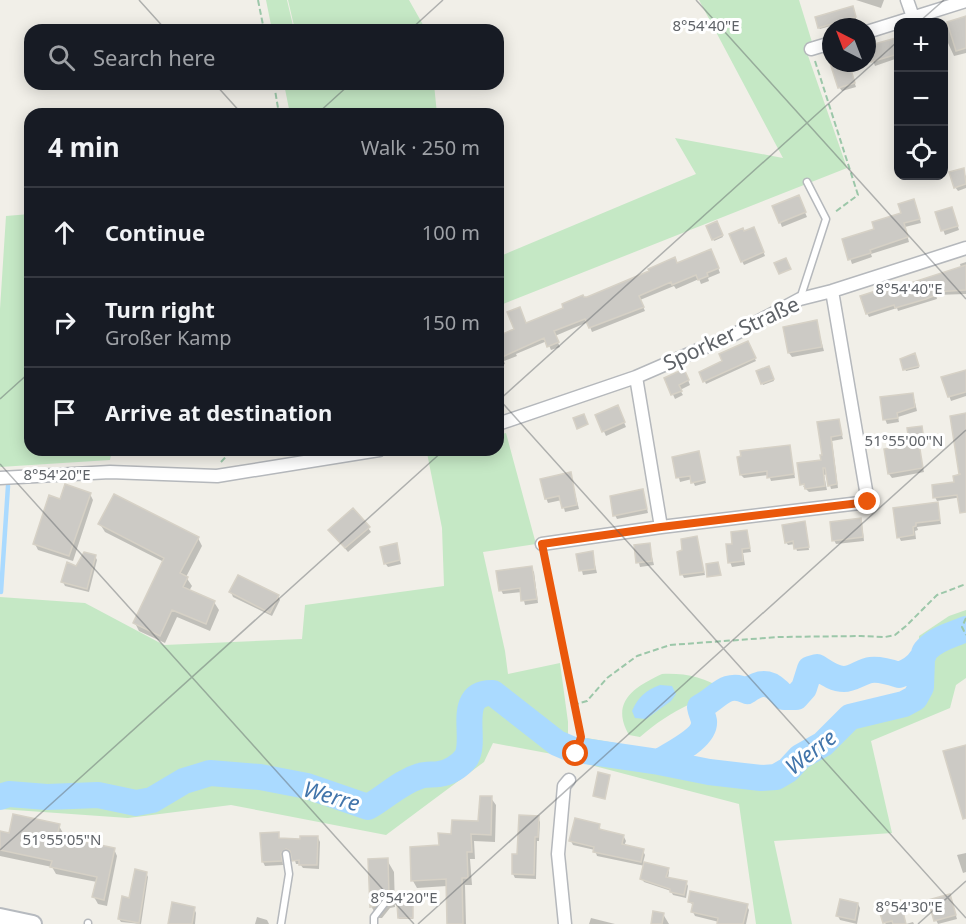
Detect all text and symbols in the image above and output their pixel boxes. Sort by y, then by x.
text: 8°54'40"E [672,15,740,35]
north arrow [822,18,876,72]
map controls [894,18,948,180]
button: + [894,18,948,72]
search box [24,24,504,90]
icon: search [45,41,78,74]
text: Search here [93,42,215,72]
button: − [894,72,948,126]
button: locate [894,126,948,180]
text: 4 min [48,129,120,165]
text: Walk · 250 m [361,134,480,161]
icon: ahead [48,216,81,249]
text: Continue [105,217,205,247]
text: 100 m [422,219,480,246]
text: 8°54'40"E [875,278,943,298]
street label: Sporker Straße [658,289,804,377]
text: Turn right [105,294,215,324]
icon: right [48,306,81,339]
text: 150 m [422,309,480,336]
text: Großer Kamp [105,324,231,351]
icon: arrive [48,396,81,429]
text: Arrive at destination [105,397,332,427]
text: 51°55'00"N [865,430,943,450]
text: 8°54'20"E [23,464,91,484]
route end [854,488,880,514]
water label: Werre [778,721,842,780]
route start [562,740,588,766]
water label: Werre [300,773,364,817]
text: 51°55'05"N [23,829,101,849]
text: 8°54'20"E [370,887,438,907]
text: 8°54'30"E [875,896,943,916]

